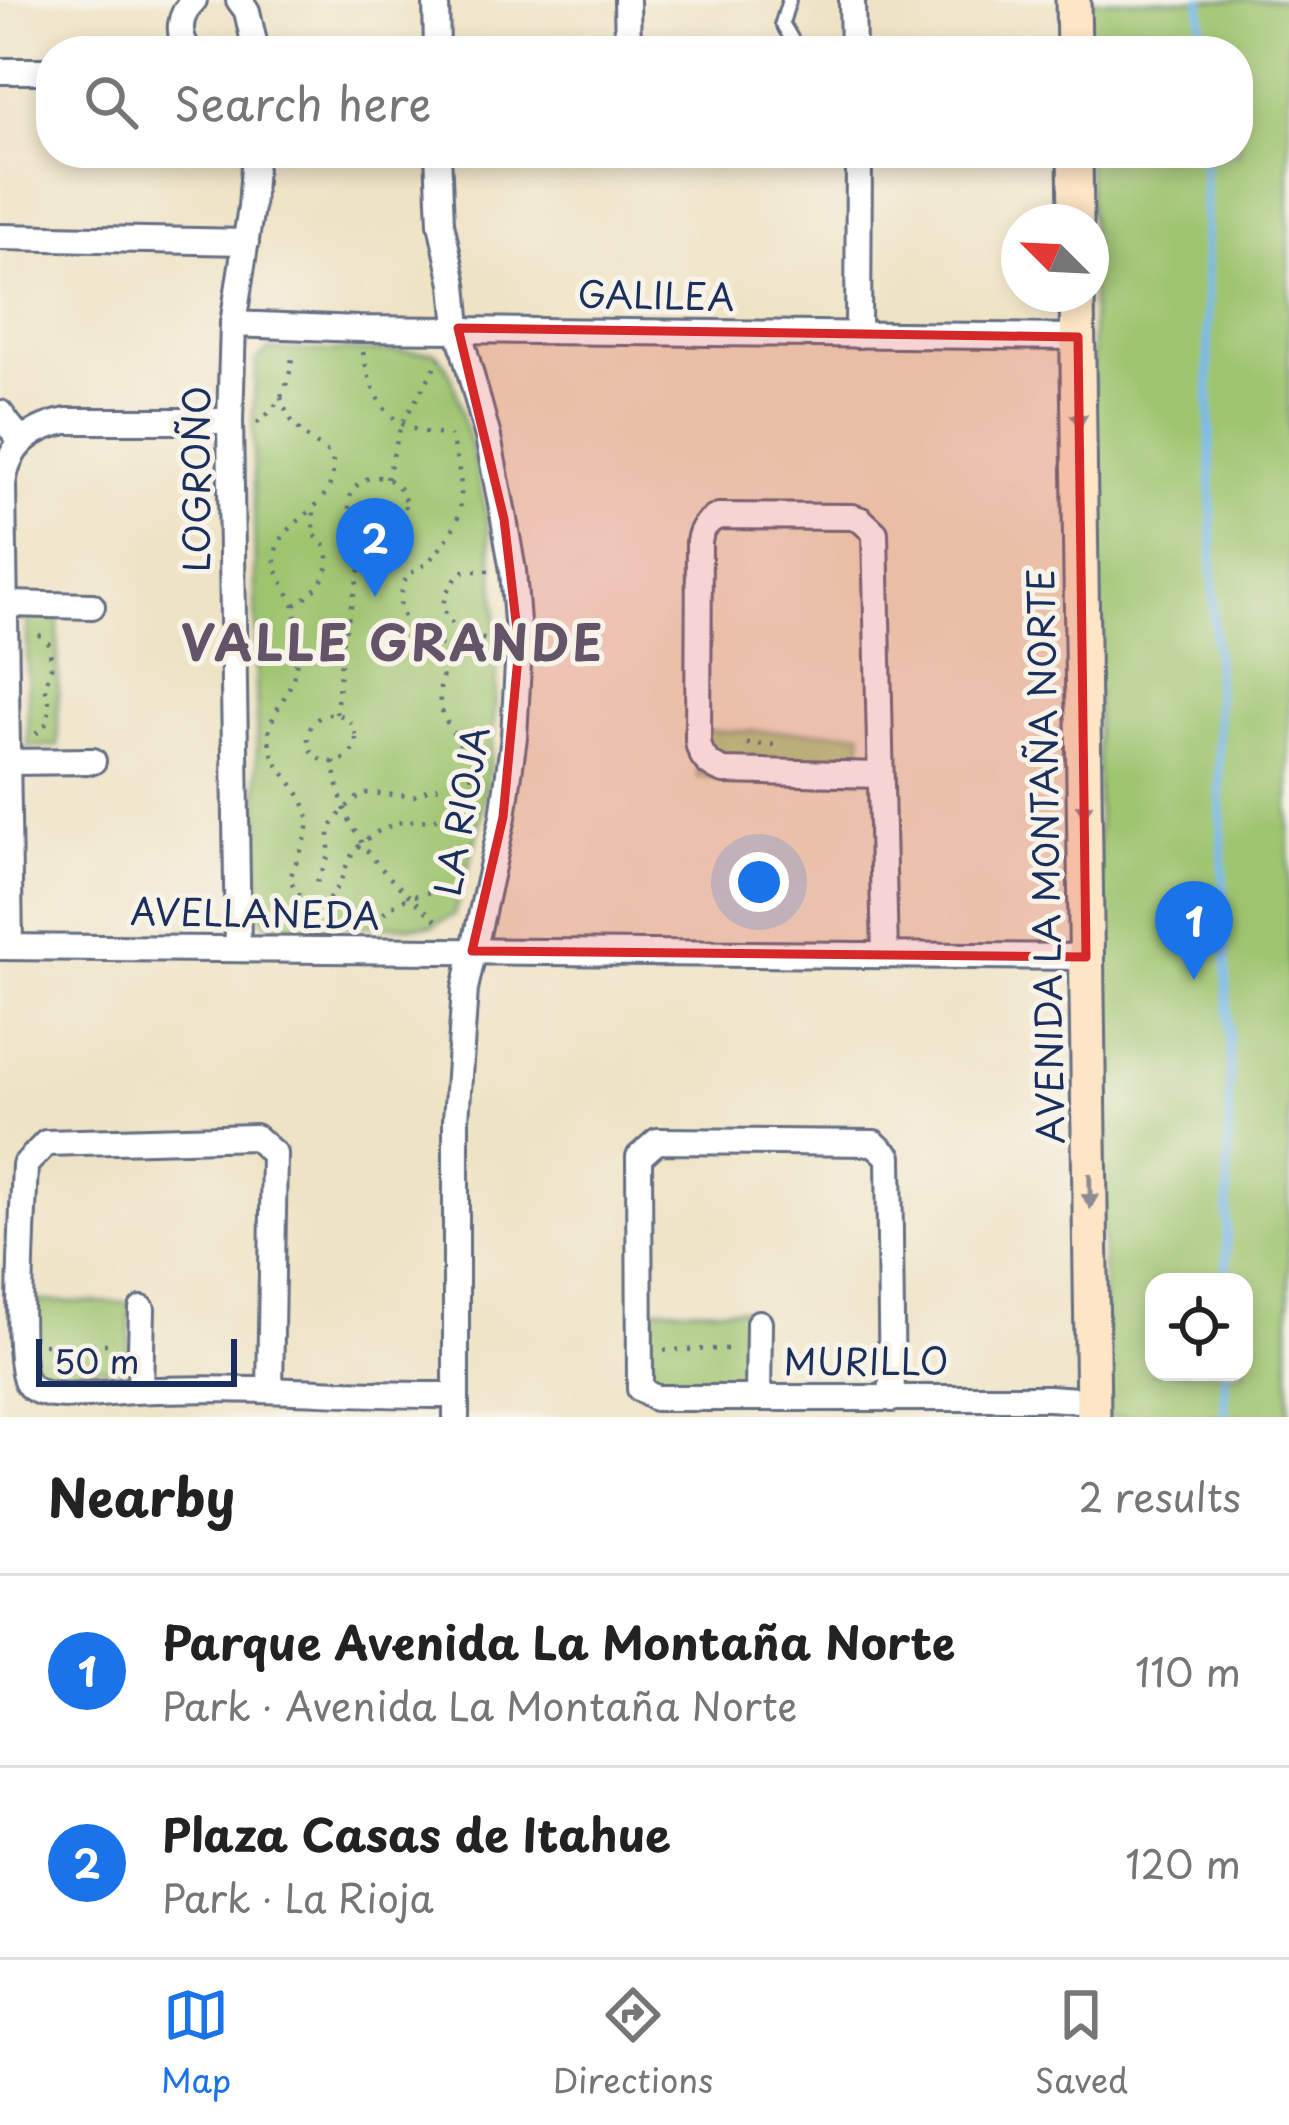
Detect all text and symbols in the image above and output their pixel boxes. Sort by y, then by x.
search box [36,36,1253,168]
text: Search here [174,68,431,136]
icon: search [78,69,144,135]
north arrow [1001,204,1109,312]
street label: GALILEA [577,266,735,322]
street label: LOGROÑO [168,386,222,572]
one-way arrow [1069,393,1089,431]
pin: 2 [336,498,414,597]
street label: AVENIDA LA MONTAÑA NORTE [1012,568,1076,1144]
district label: VALLE GRANDE [181,605,605,677]
street label: LA RIOJA [419,721,502,900]
one-way arrow [1075,783,1094,821]
your location [729,852,789,912]
pin: 1 [1155,881,1233,980]
street label: AVELLANEDA [130,883,380,941]
one-way arrow [1080,1173,1099,1211]
map controls [1145,1273,1253,1381]
button: locate [1145,1273,1253,1381]
scale bar [36,1333,237,1386]
street label: MURILLO [784,1333,948,1387]
text: 50 m [54,1335,140,1385]
text: Nearby [48,1457,235,1534]
text: 2 results [1079,1466,1241,1525]
text: Parque Avenida La Montaña Norte [162,1607,955,1675]
text: 1 [78,1641,96,1700]
text: 110 m [1135,1641,1241,1700]
text: Park · Avenida La Montaña Norte [162,1675,797,1734]
text: Plaza Casas de Itahue [162,1799,671,1867]
text: 2 [73,1833,101,1892]
text: 120 m [1125,1833,1241,1892]
text: Park · La Rioja [162,1867,434,1926]
tab: Map [161,1982,231,2104]
tab: Directions [553,1982,713,2104]
tab: Saved [1035,1982,1128,2104]

